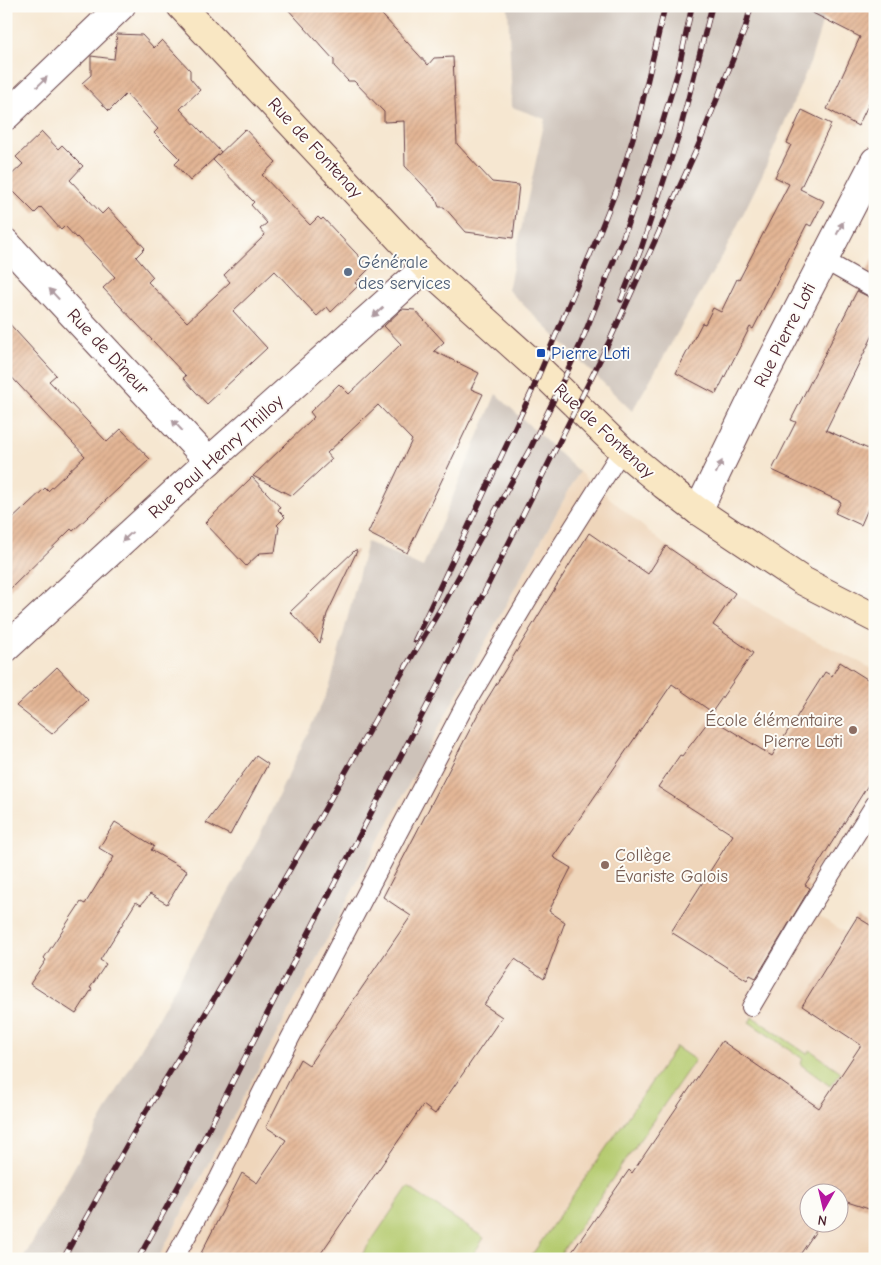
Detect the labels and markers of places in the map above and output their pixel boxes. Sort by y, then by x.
place label: Générale des services [358,252,450,294]
marker: Générale des services [342,266,354,278]
place label: Pierre Loti [551,343,630,364]
marker: Pierre Loti [535,347,547,359]
place label: École élémentaire Pierre Loti [705,709,843,752]
marker: École élémentaire Pierre Loti [847,724,859,736]
place label: Collège Évariste Galois [615,845,728,887]
marker: Collège Évariste Galois [599,859,611,871]

